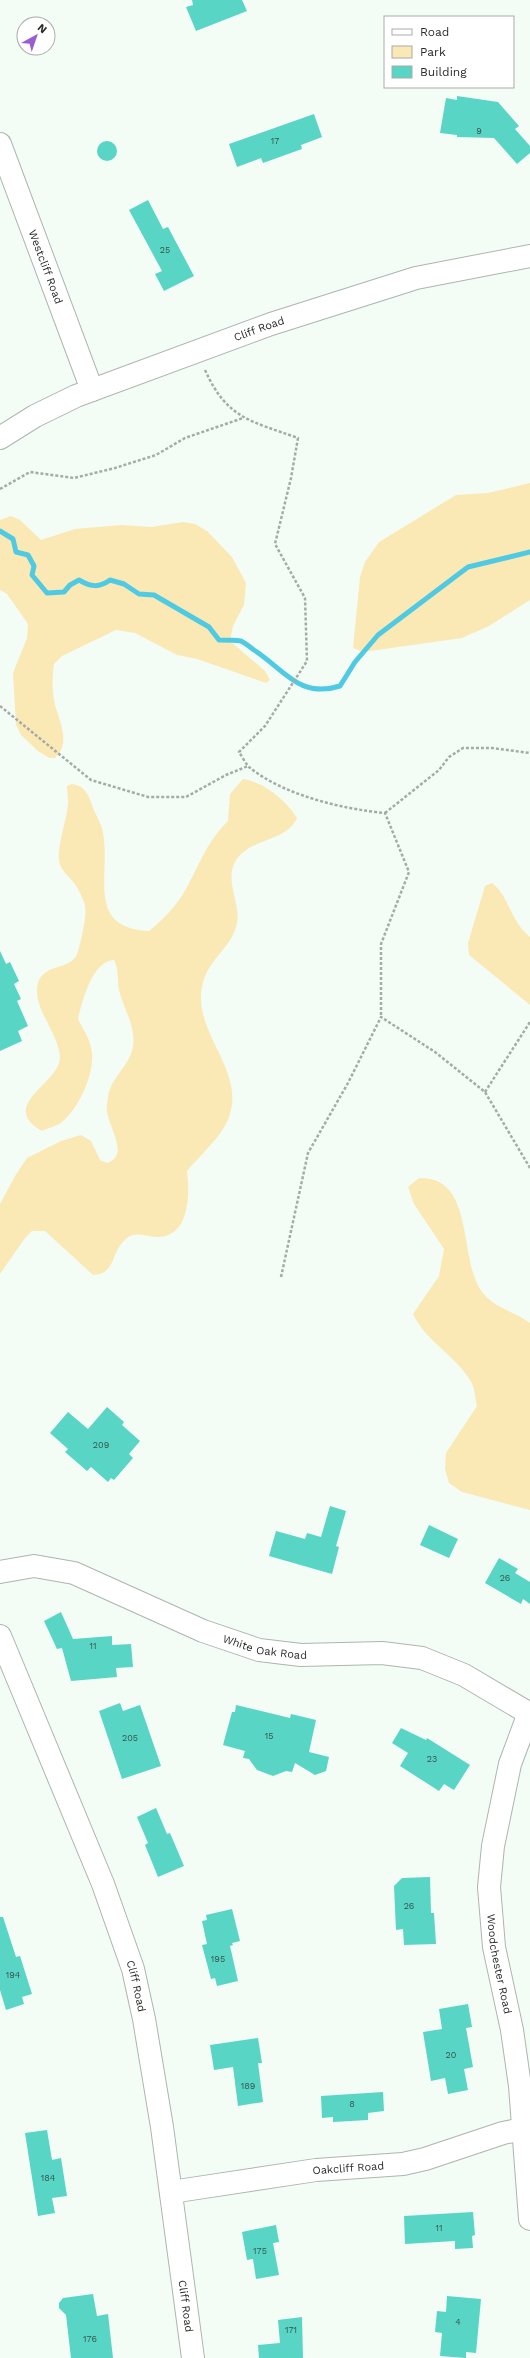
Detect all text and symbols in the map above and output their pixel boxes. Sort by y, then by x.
north arrow [16,16,56,56]
legend [384,16,514,88]
text: N [35,21,49,36]
text: Road [420,25,449,39]
text: Park [420,45,446,59]
text: Building [420,65,467,79]
house number: 9 [476,126,482,136]
house number: 17 [271,136,279,146]
street label: Westcliff Road [26,228,65,306]
house number: 25 [160,245,170,255]
street label: Cliff Road [232,314,286,344]
house number: 209 [93,1440,109,1450]
house number: 26 [500,1573,510,1583]
street label: White Oak Road [221,1632,307,1662]
house number: 11 [89,1641,97,1651]
house number: 15 [265,1731,273,1741]
house number: 205 [122,1733,138,1743]
house number: 23 [427,1754,437,1764]
house number: 26 [404,1901,414,1911]
street label: Woodchester Road [484,1913,514,2015]
house number: 195 [211,1954,225,1964]
street label: Cliff Road [123,1958,148,2013]
house number: 194 [6,1970,21,1980]
house number: 20 [446,2050,457,2060]
house number: 189 [241,2081,255,2091]
house number: 8 [349,2099,355,2109]
street label: Oakcliff Road [312,2159,385,2177]
house number: 184 [41,2173,56,2183]
house number: 11 [435,2223,443,2233]
house number: 175 [253,2246,267,2256]
street label: Cliff Road [176,2279,195,2333]
house number: 4 [455,2317,461,2327]
house number: 171 [285,2325,297,2335]
house number: 176 [83,2334,97,2344]

